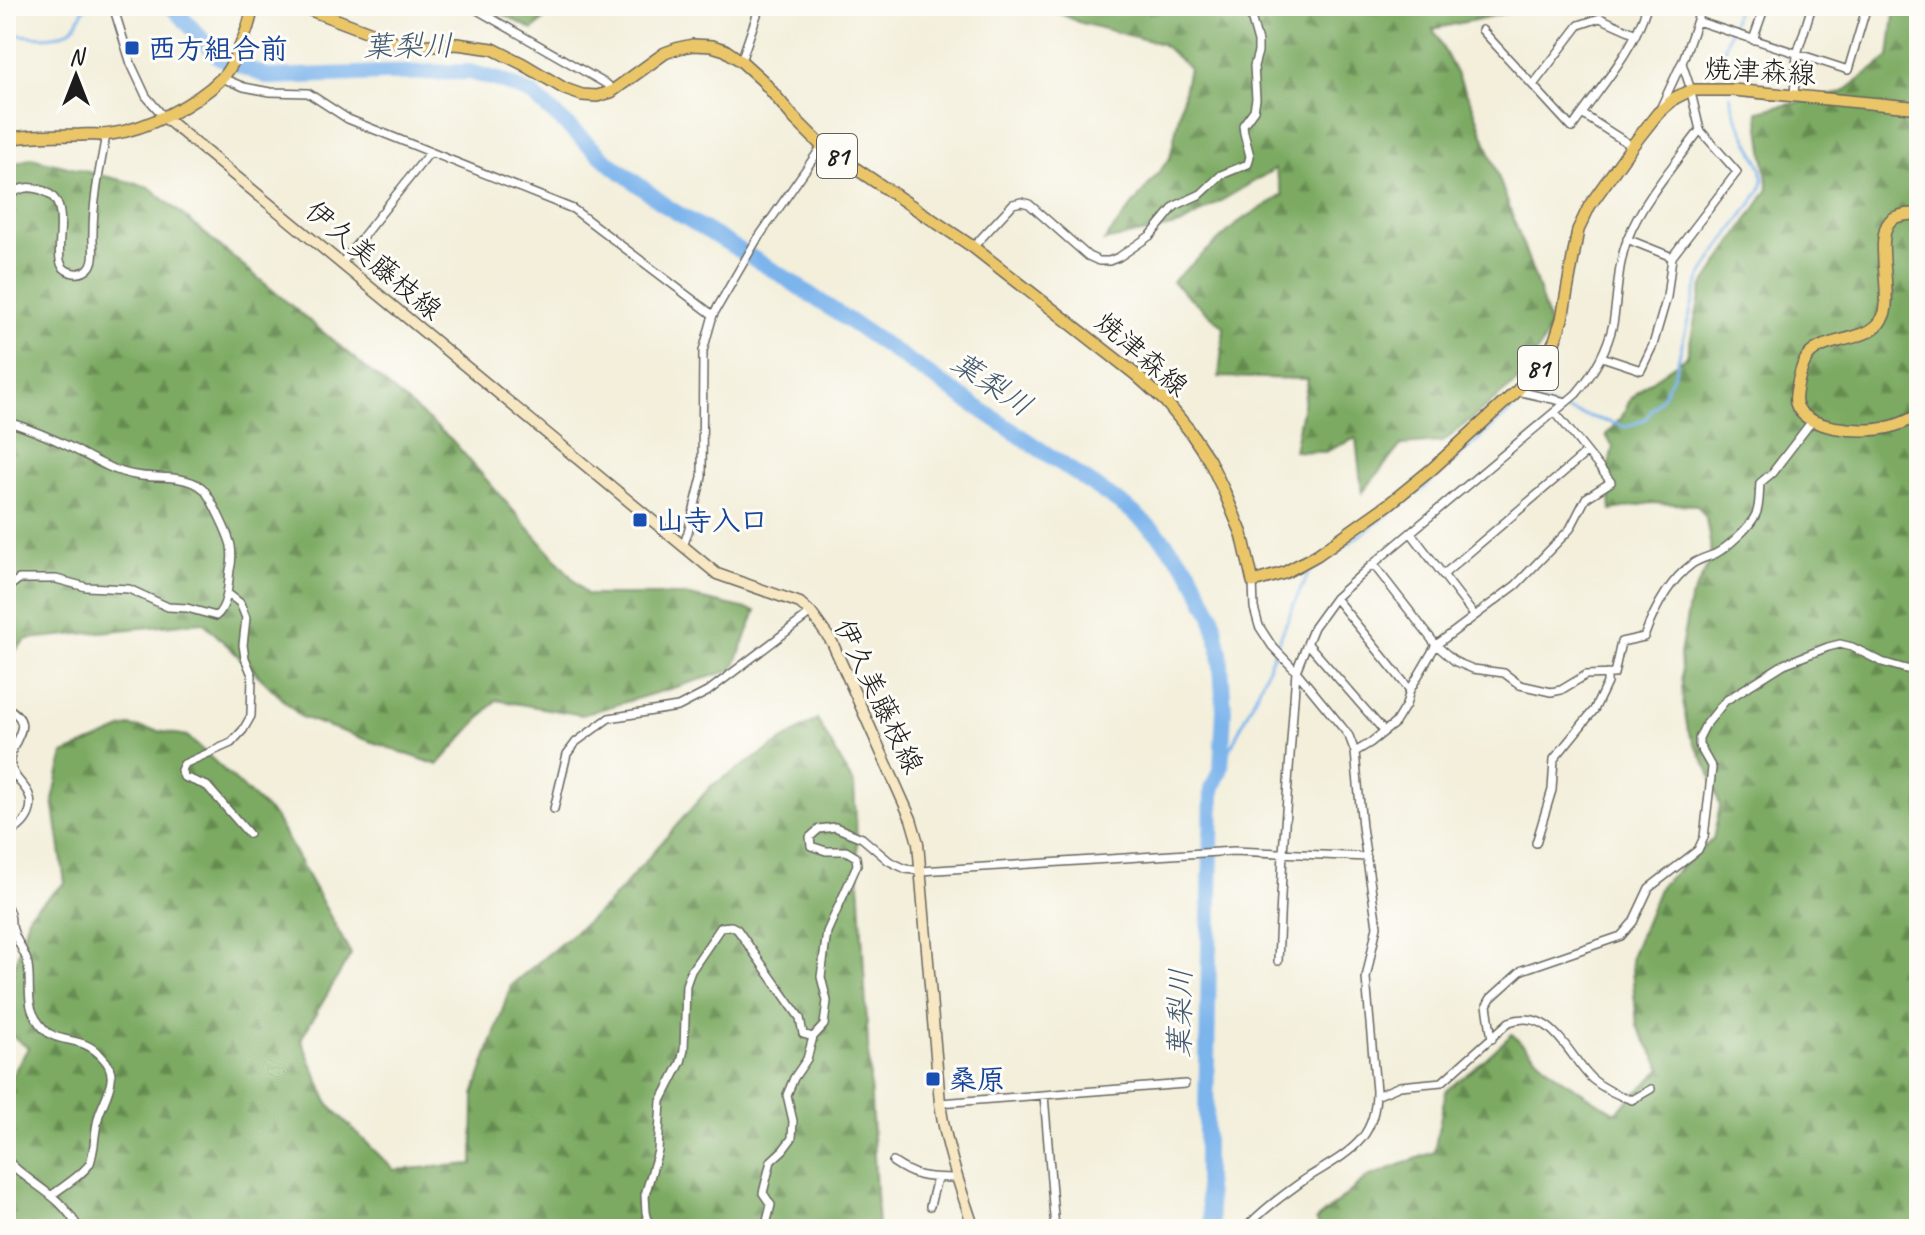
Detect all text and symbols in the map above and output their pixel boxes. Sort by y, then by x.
water label: 葉梨川 [363,26,453,66]
place label: 西方組合前 [148,31,288,66]
north arrow [36,36,116,116]
marker: 西方組合前 [123,39,141,57]
text: N [69,43,86,71]
street label: 焼津森線 [1703,51,1817,91]
road number: 81 [817,134,857,178]
street label: 伊久美藤枝線 [298,193,450,327]
street label: 焼津森線 [1088,304,1196,404]
water label: 葉梨川 [944,343,1040,425]
road number: 81 [1518,346,1558,390]
place label: 山寺入口 [656,503,768,538]
marker: 山寺入口 [631,511,649,529]
street label: 伊久美藤枝線 [826,613,932,779]
water label: 葉梨川 [1160,968,1200,1058]
place label: 桑原 [949,1062,1005,1097]
marker: 桑原 [924,1070,942,1088]

